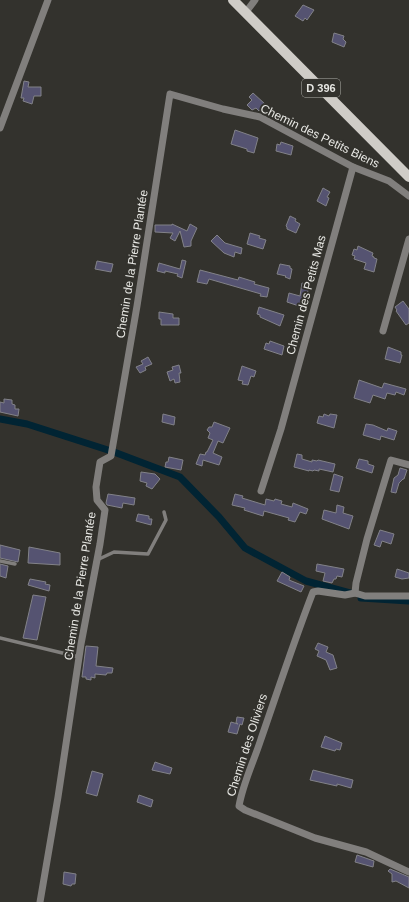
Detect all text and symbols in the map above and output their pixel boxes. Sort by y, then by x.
road number: D 396 [302,79,340,97]
street label: Chemin des Petits Biens [258,101,382,171]
street label: Chemin de la Pierre Plantée [113,188,151,339]
street label: Chemin des Petits Mas [283,234,329,356]
street label: Chemin de la Pierre Plantée [61,510,99,661]
street label: Chemin des Oliviers [224,692,270,798]

